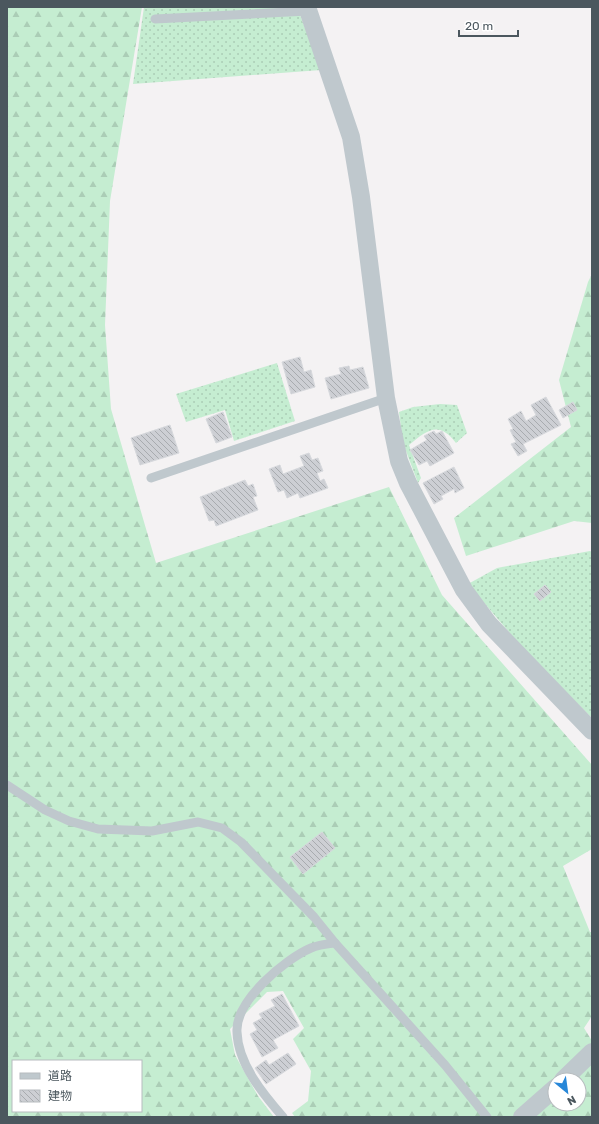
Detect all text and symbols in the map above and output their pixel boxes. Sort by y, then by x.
scale bar [459,12,518,38]
text: 20 m [465,19,493,33]
legend [12,1060,142,1112]
text: 道路 [48,1069,72,1083]
north arrow [547,1072,587,1112]
text: 建物 [48,1089,72,1103]
text: N [565,1093,578,1108]

